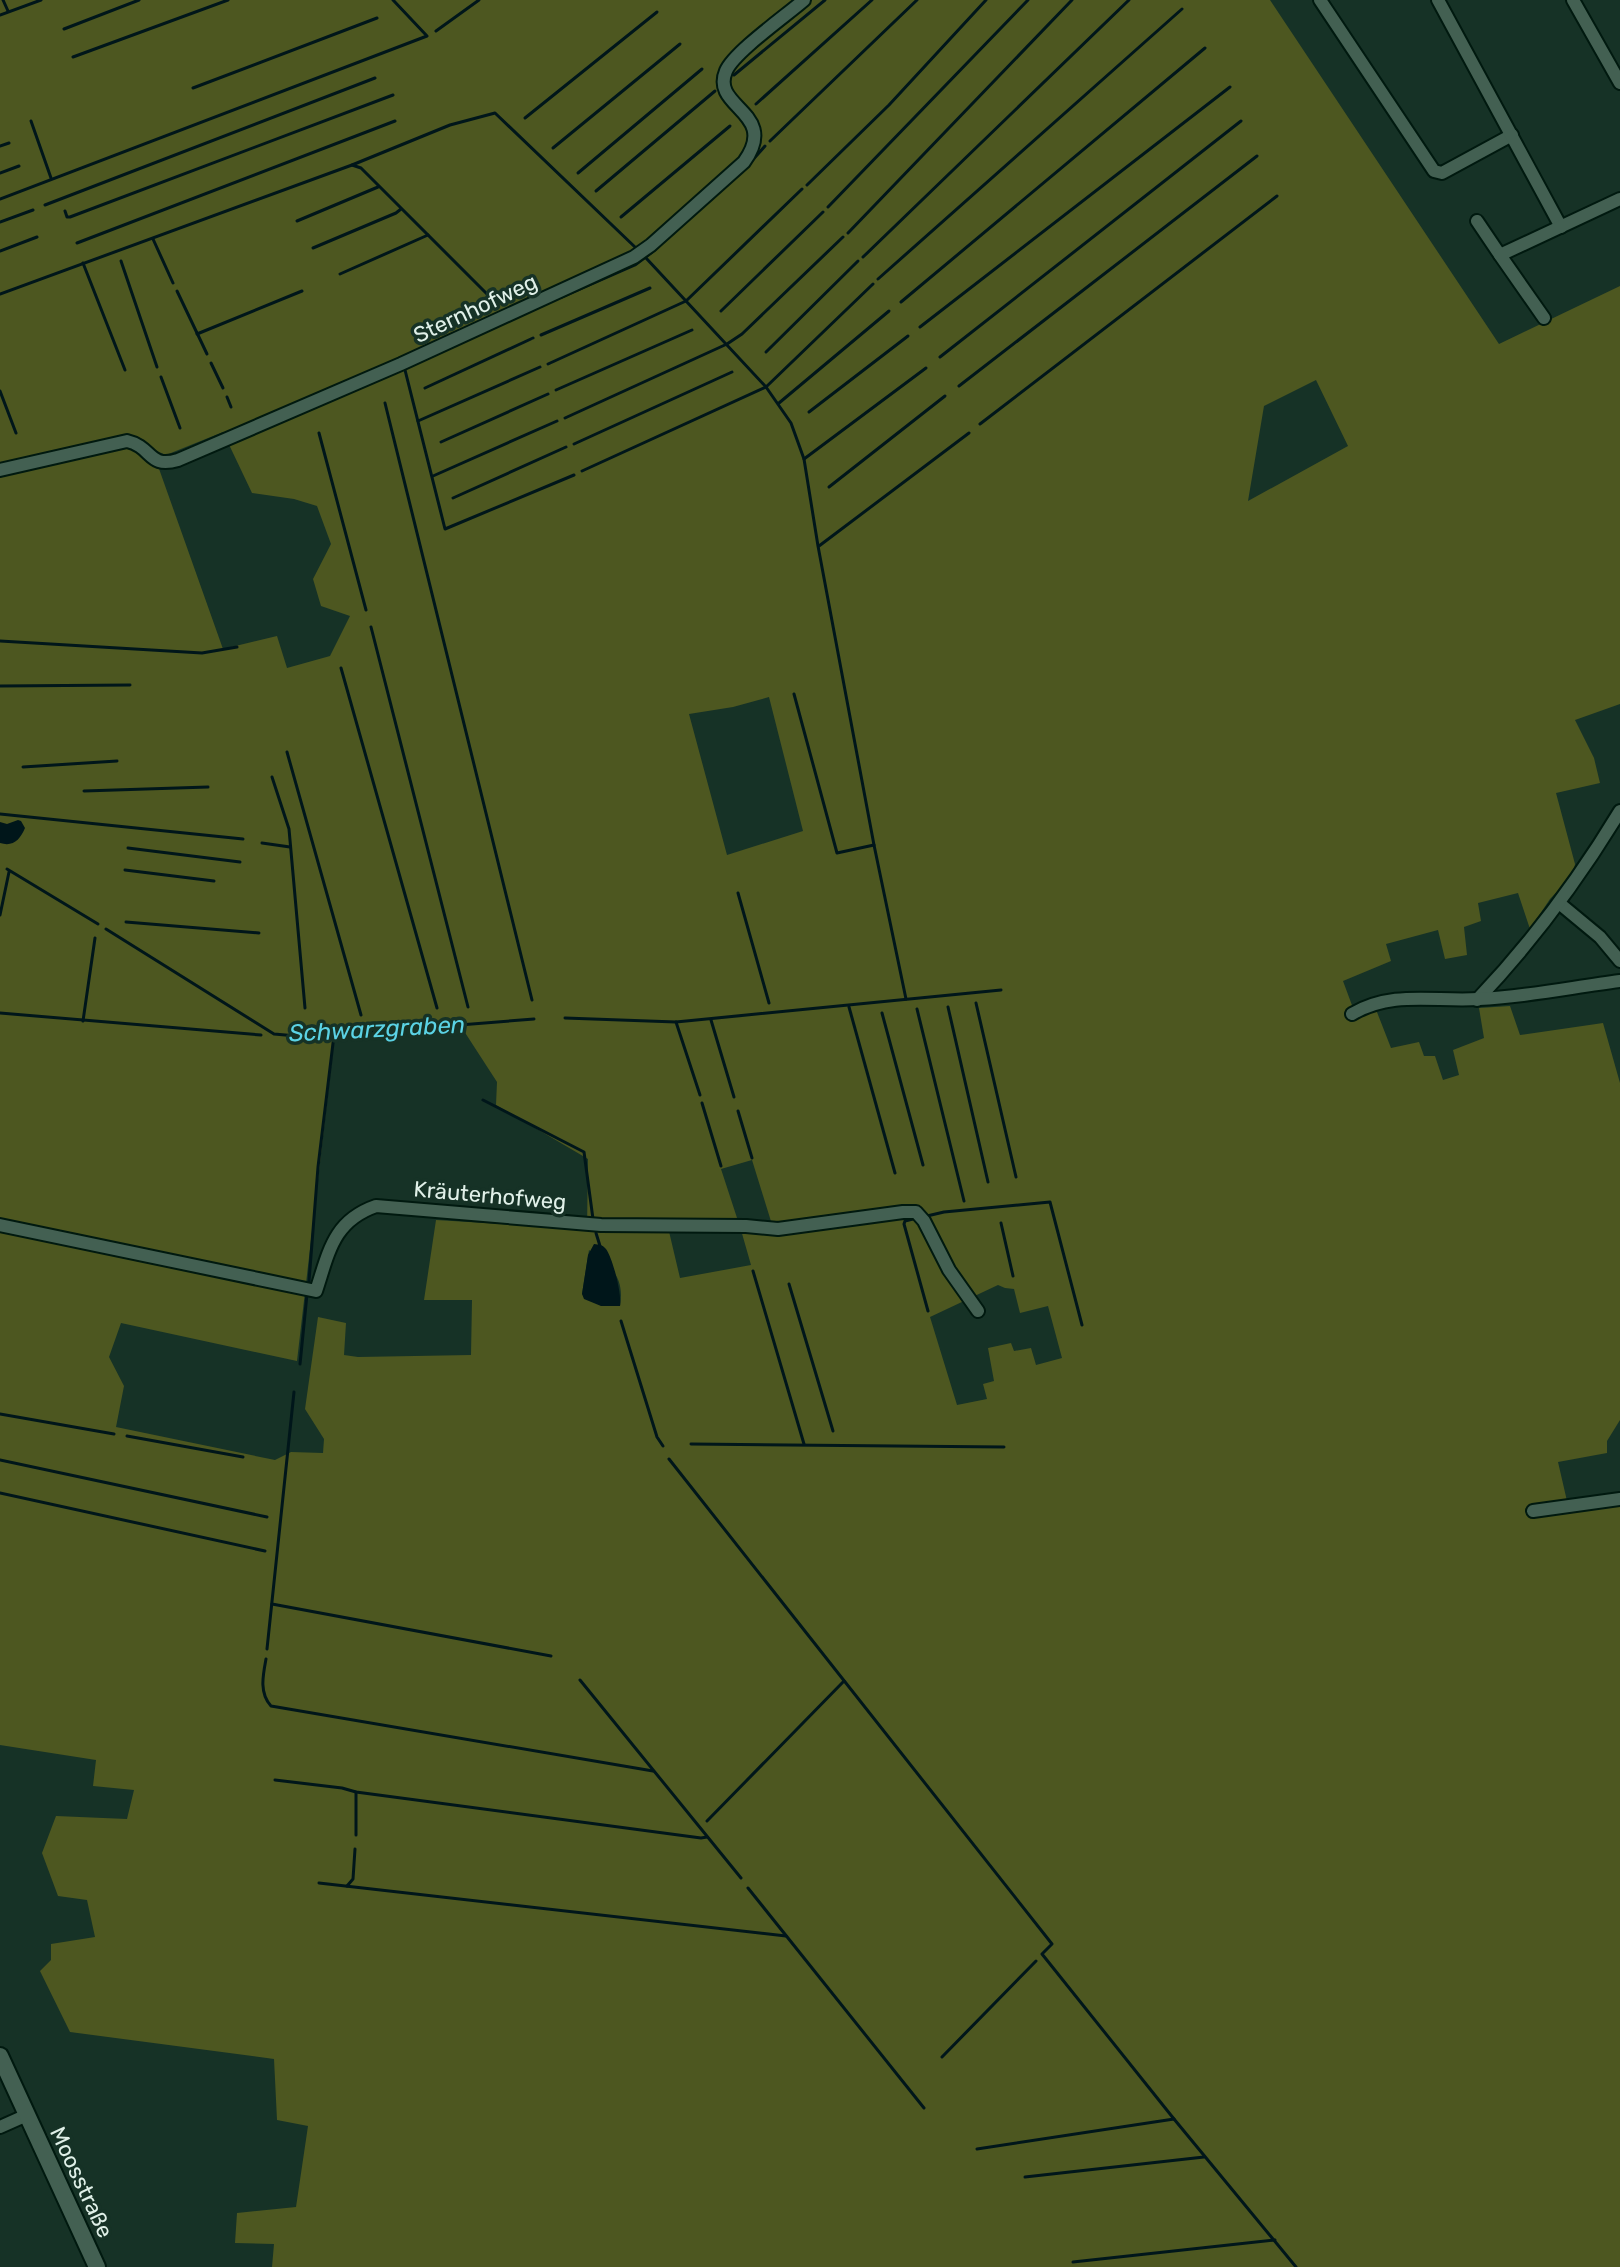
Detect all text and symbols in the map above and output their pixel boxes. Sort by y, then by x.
street label: Sternhofweg [409,268,541,349]
water label: Schwarzgraben [288,1010,466,1048]
street label: Kräuterhofweg [412,1175,567,1216]
street label: Moosstraße [44,2122,119,2242]

